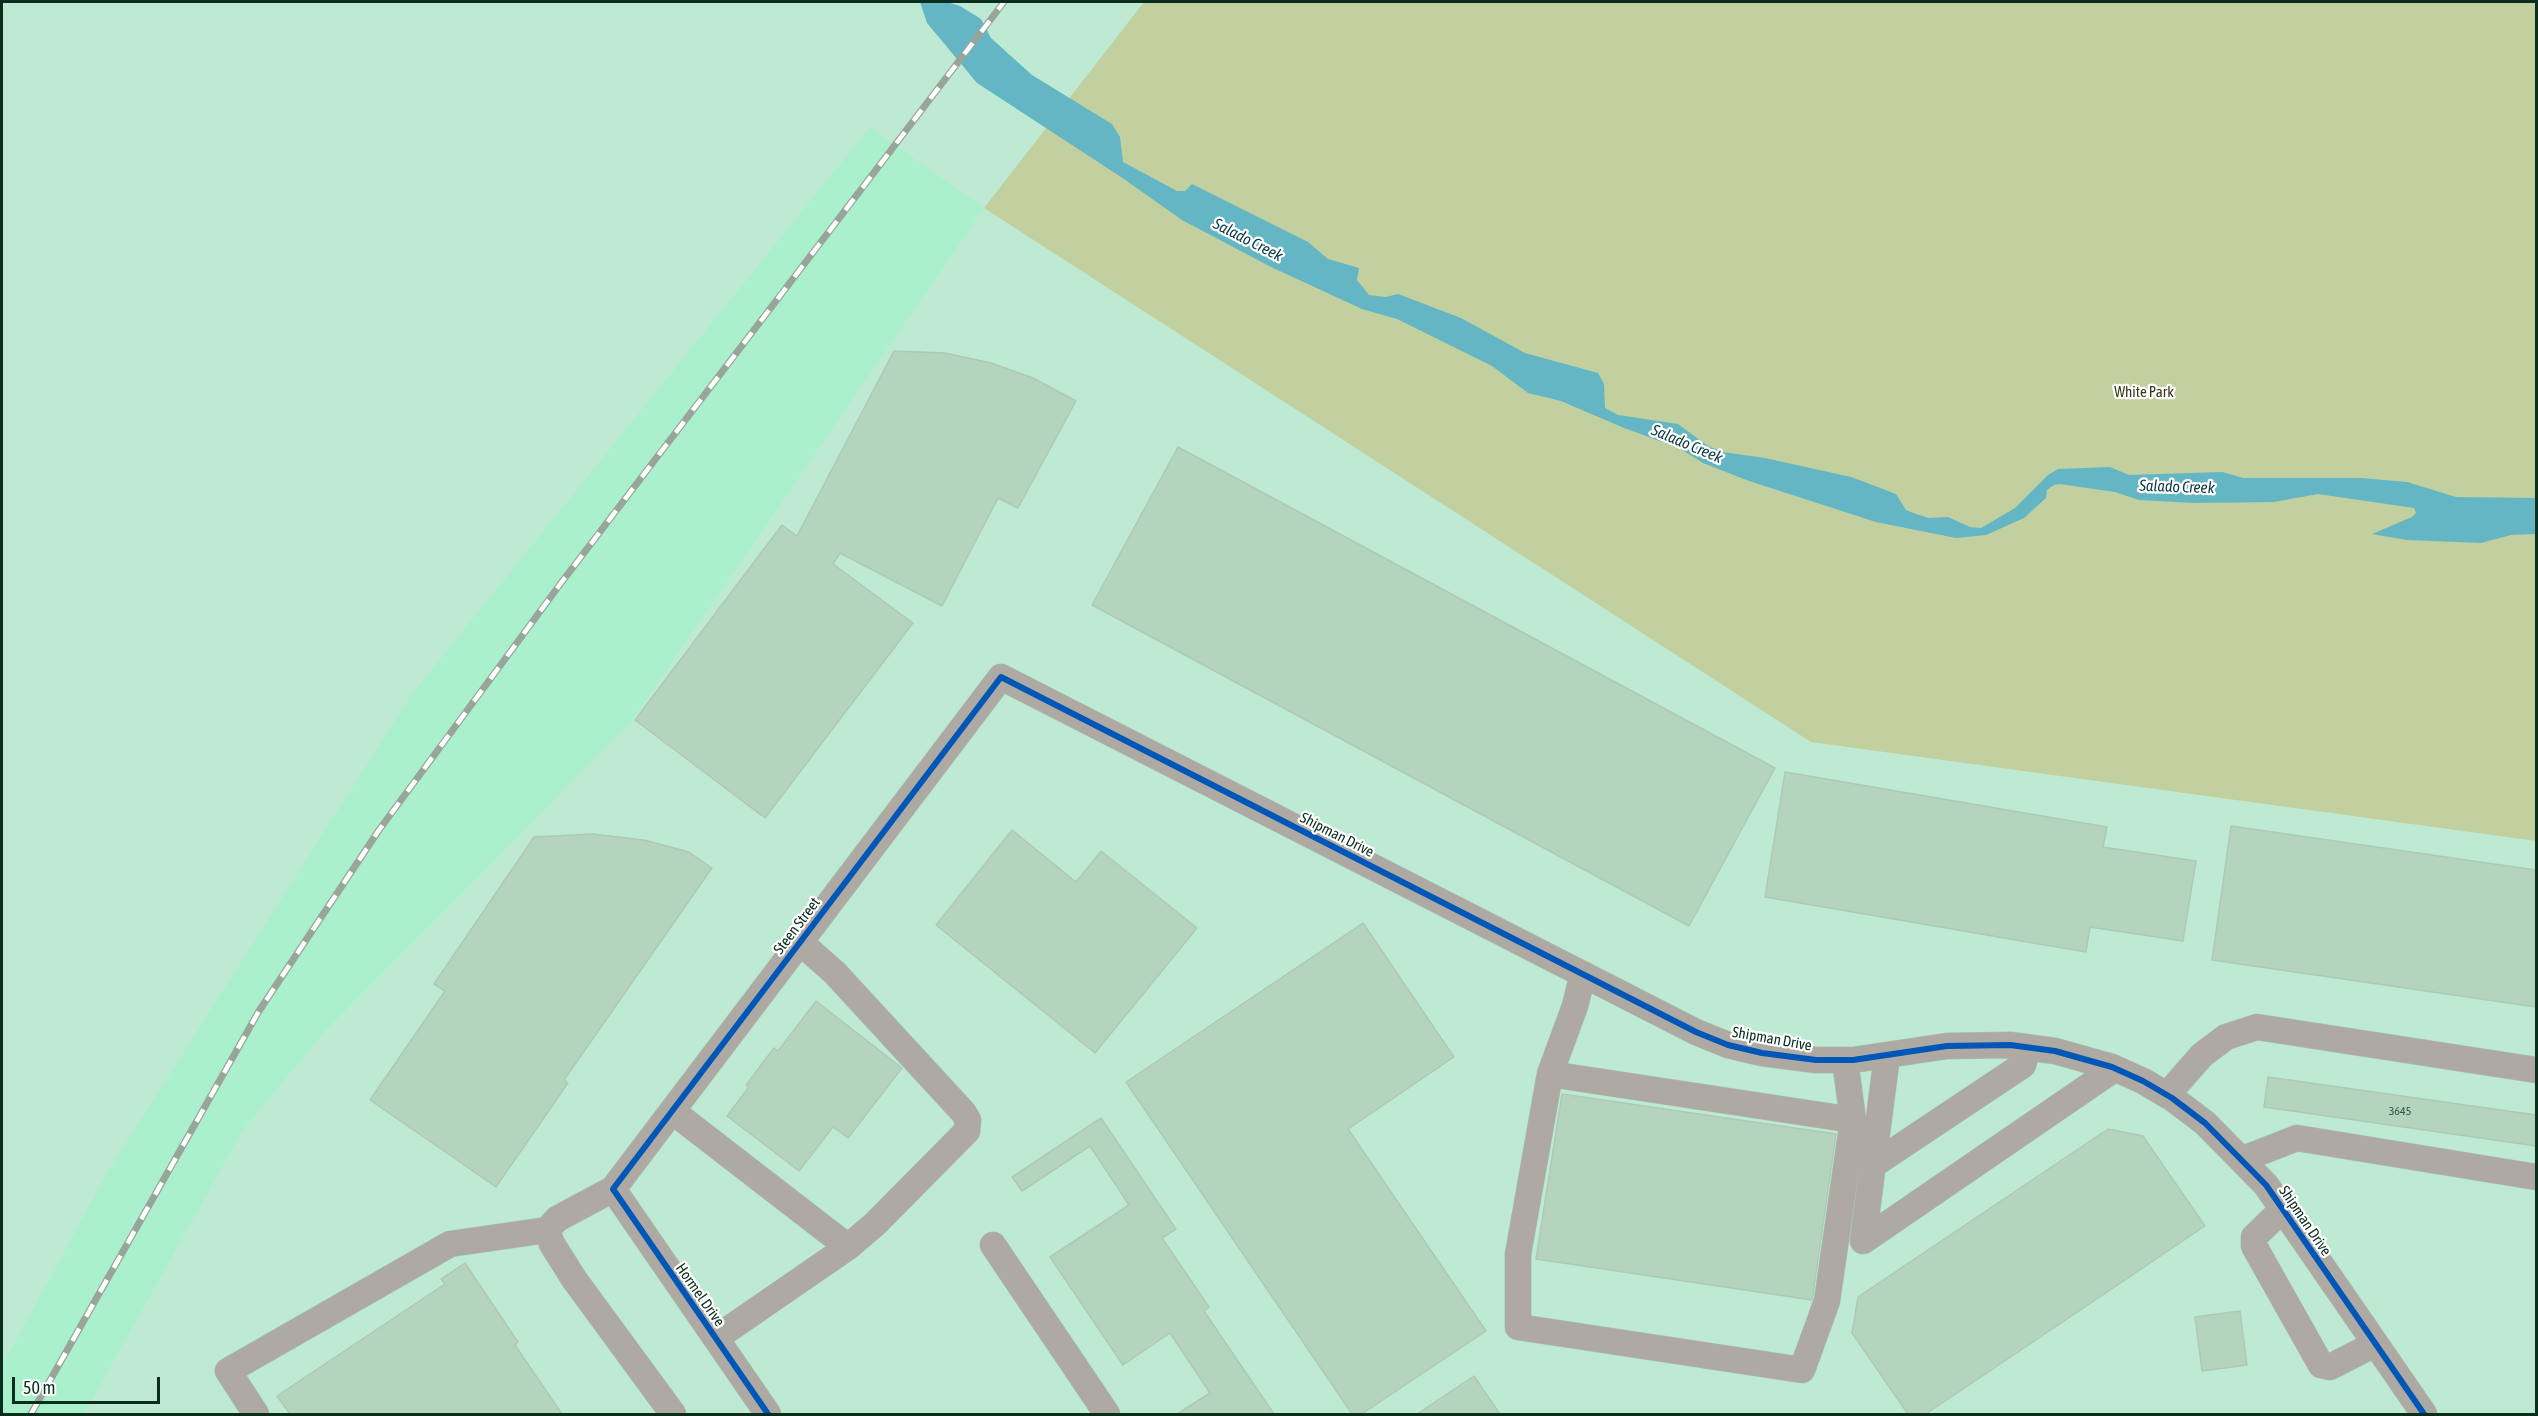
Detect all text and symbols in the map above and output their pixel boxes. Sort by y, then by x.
water label: Salado Creek [1210,214,1286,266]
park label: White Park [2114,383,2174,401]
water label: Salado Creek [1648,420,1726,468]
water label: Salado Creek [2139,476,2215,498]
street label: Shipman Drive [1297,809,1377,861]
street label: Steen Street [770,894,824,958]
street label: Shipman Drive [1731,1023,1813,1055]
house number: 3645 [2389,1104,2411,1118]
street label: Shipman Drive [2275,1183,2335,1259]
street label: Hormel Drive [672,1260,728,1330]
scale bar [15,1365,164,1403]
text: 50 m [23,1377,55,1398]

